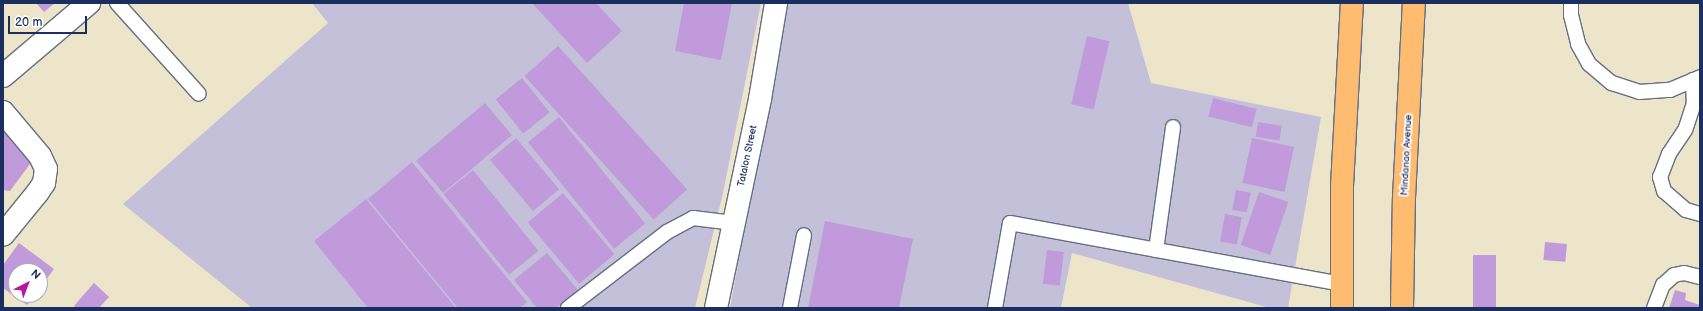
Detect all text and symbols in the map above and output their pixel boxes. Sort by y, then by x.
scale bar [10,8,89,34]
text: 20 m [15,15,42,30]
street label: Mindanao Avenue [1399,114,1415,196]
street label: Tatalon Street [736,124,760,188]
north arrow [8,263,48,303]
text: N [28,267,43,282]

